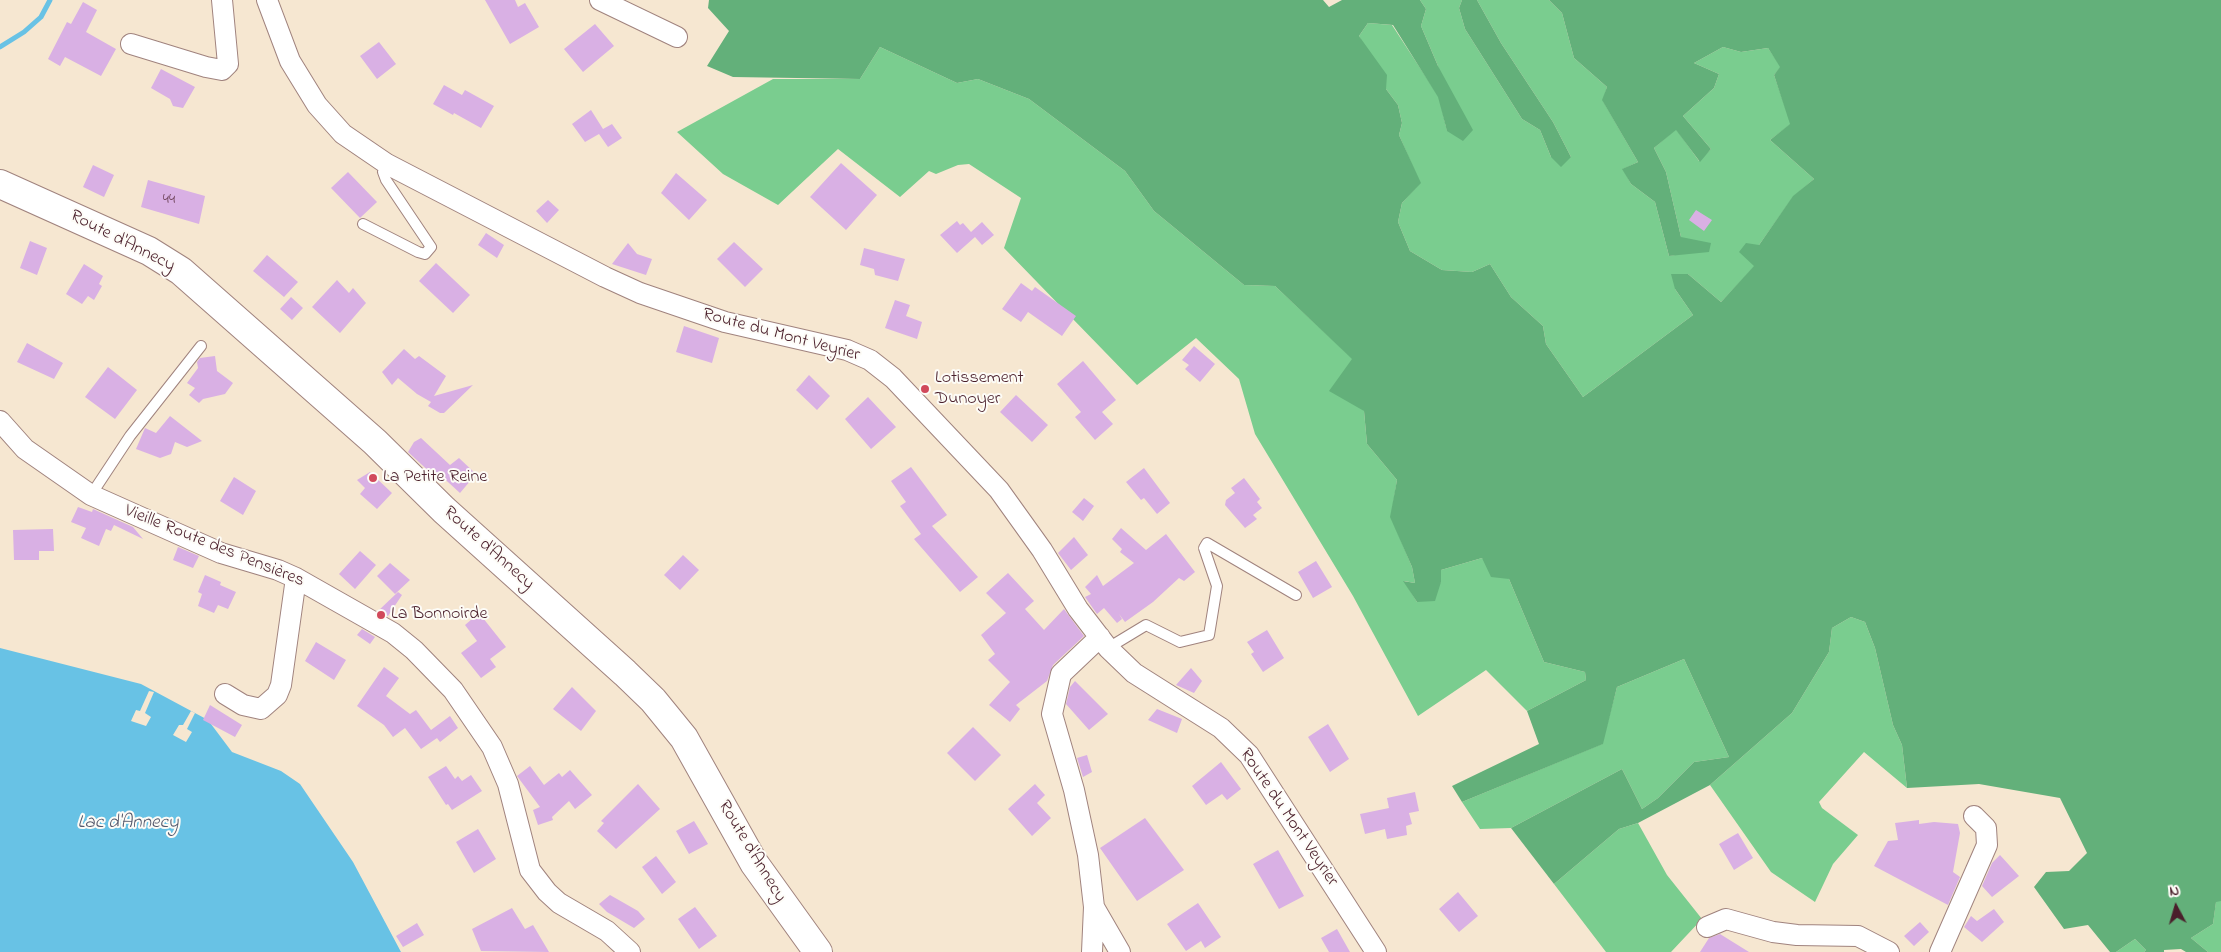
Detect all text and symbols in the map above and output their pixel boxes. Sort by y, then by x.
house number: 44 [163,192,175,210]
street label: Route d'Annecy [66,206,178,278]
street label: Route du Mont Veyrier [700,305,862,367]
place label: Lotissement Dunoyer [935,368,1024,410]
marker: Lotissement Dunoyer [919,383,931,395]
place label: La Petite Reine [383,467,487,489]
marker: La Petite Reine [367,472,379,484]
street label: Vieille Route des Pensières [121,501,307,593]
street label: Route d'Annecy [438,502,538,596]
place label: La Bonnoirde [391,604,487,626]
marker: La Bonnoirde [375,609,387,621]
street label: Route du Mont Veyrier [1234,745,1342,891]
street label: Route d'Annecy [712,797,790,907]
water label: Lac d'Annecy [77,813,179,835]
text: N [2169,881,2180,903]
north arrow [2151,882,2201,932]

